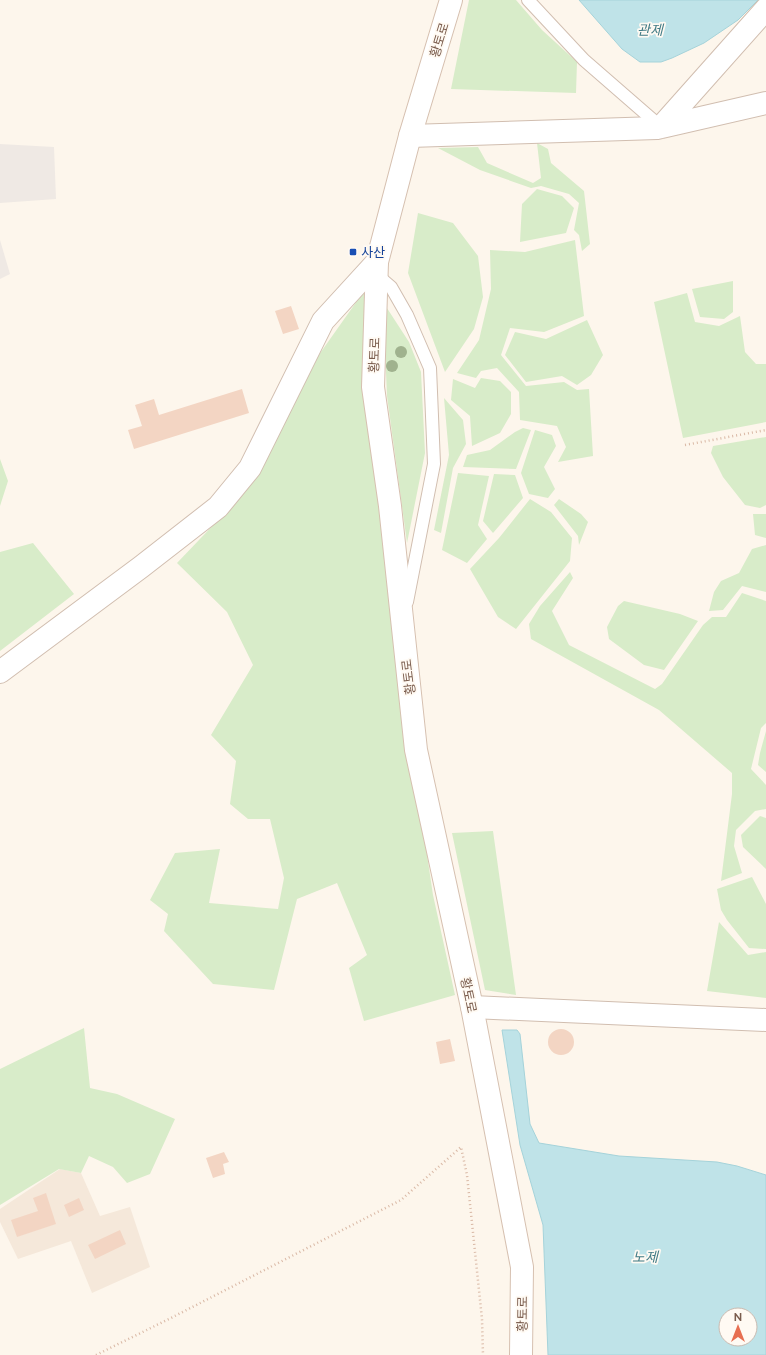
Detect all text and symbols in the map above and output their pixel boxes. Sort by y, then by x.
street label: 황토로 [427,21,452,60]
water label: 관제 [637,22,665,38]
place label: 사산 [361,245,385,260]
marker: 사산 [348,247,358,257]
street label: 황토로 [366,337,383,373]
street label: 황토로 [399,658,418,696]
street label: 황토로 [457,976,480,1014]
water label: 노제 [632,1249,660,1265]
street label: 황토로 [515,1296,530,1332]
north arrow [718,1307,758,1347]
text: N [734,1311,742,1324]

